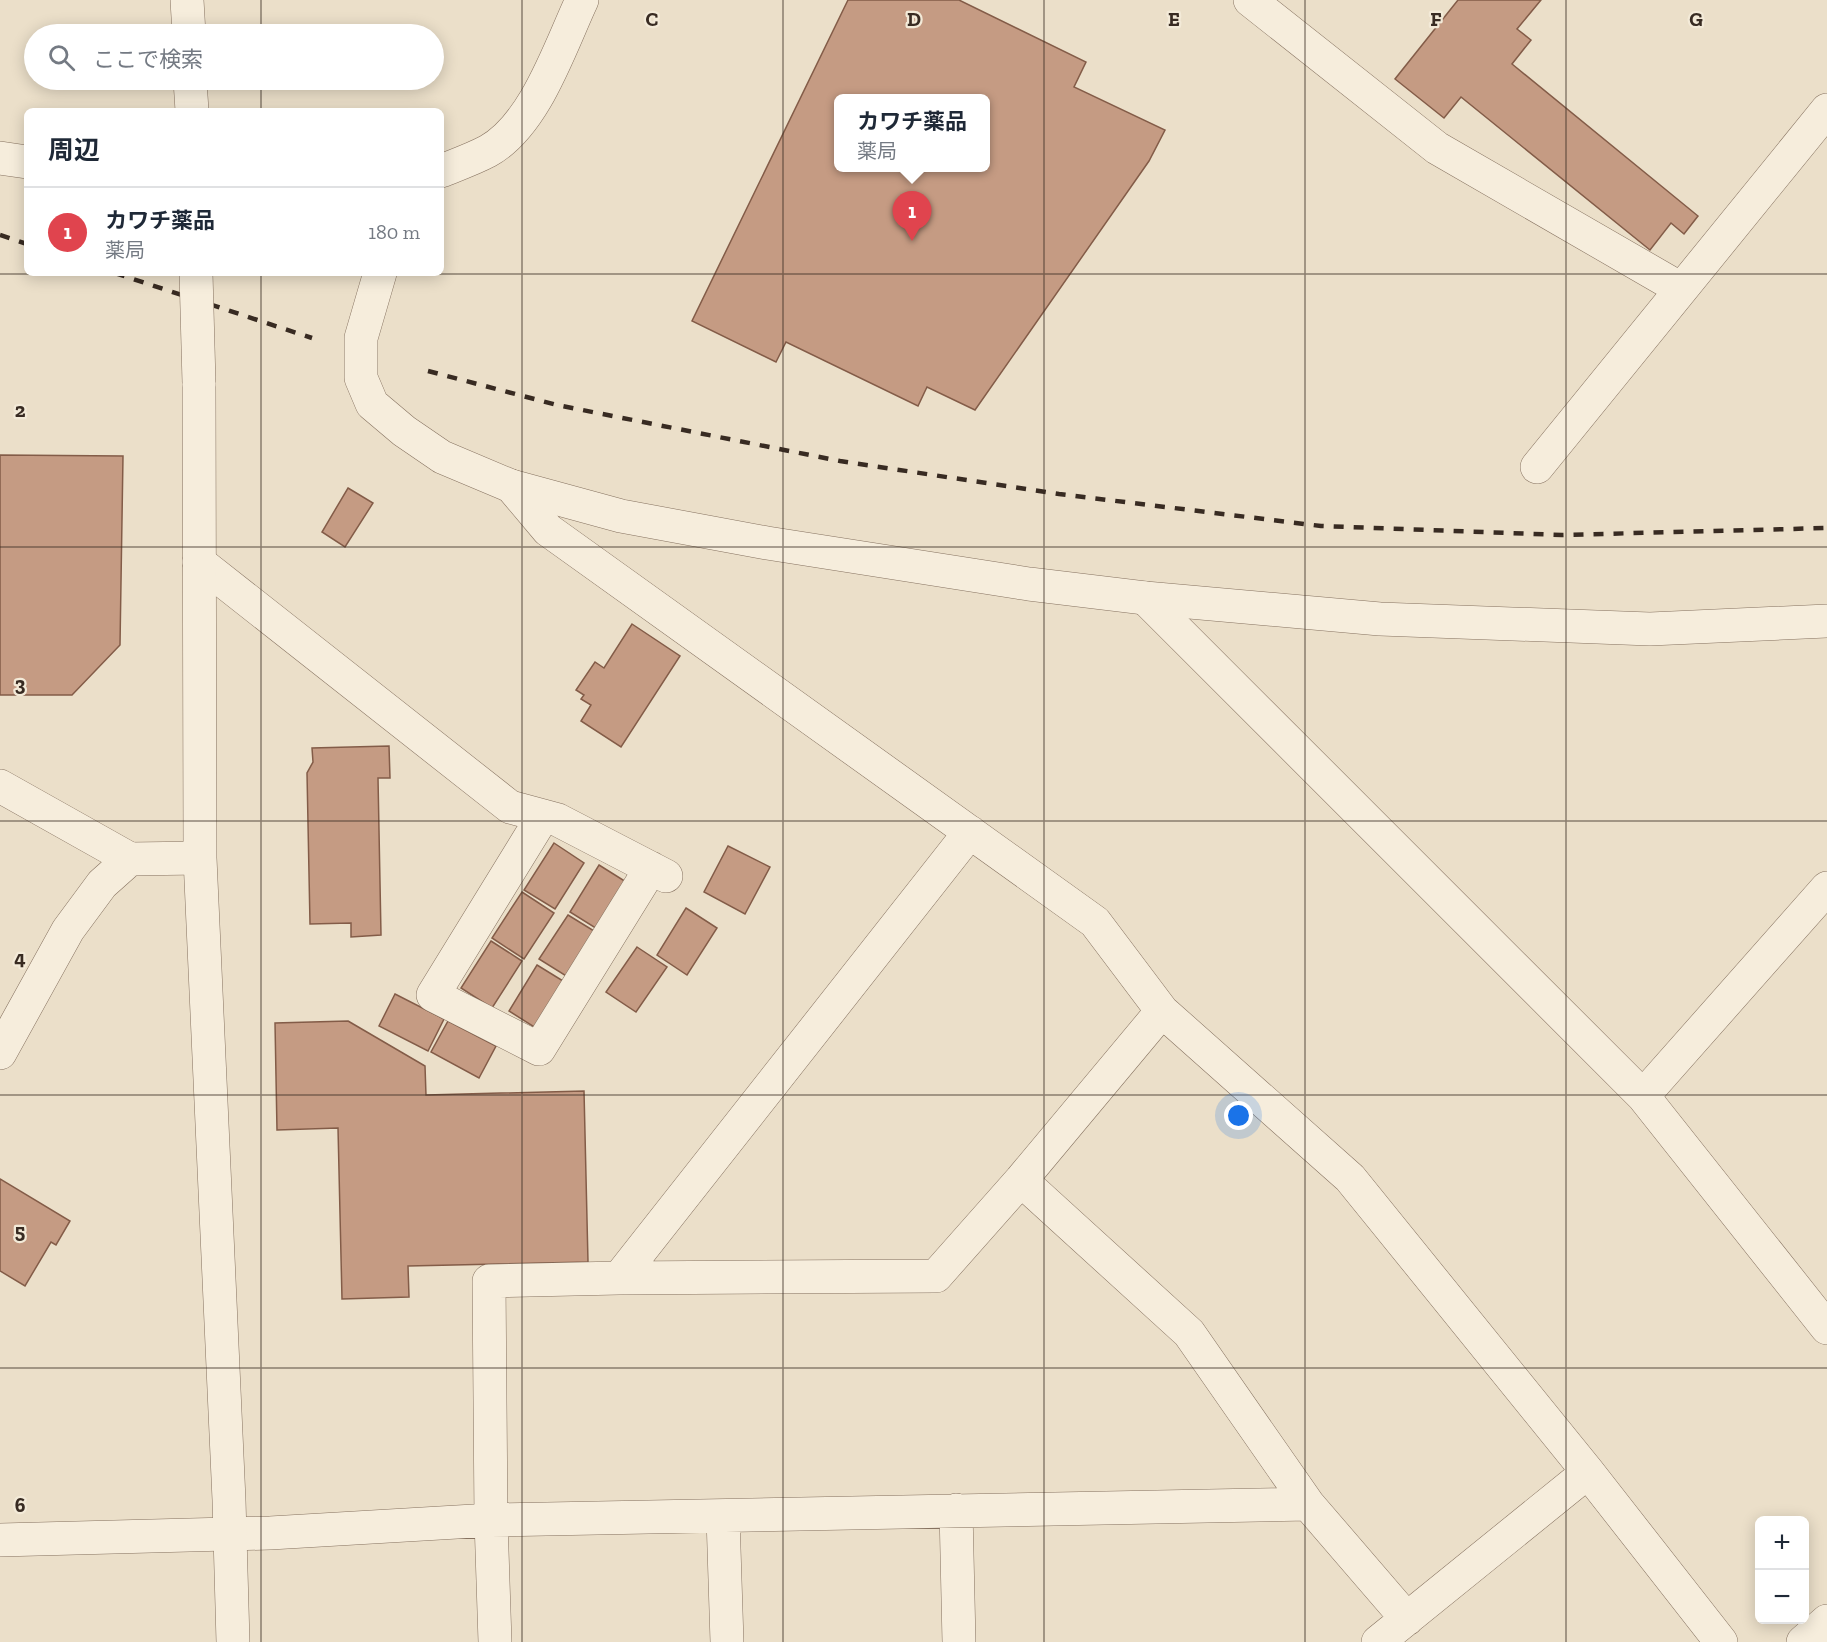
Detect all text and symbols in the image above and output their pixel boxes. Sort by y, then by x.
text: C [646,7,659,31]
text: D [907,7,921,31]
text: E [1168,7,1180,31]
text: F [1430,7,1442,31]
text: G [1689,7,1703,31]
search box [24,24,444,90]
icon: search [45,41,78,74]
text: ここで検索 [93,46,203,73]
popup [834,94,990,172]
text: カワチ薬品 [857,108,967,135]
text: 周辺 [48,134,100,166]
text: 薬局 [857,139,897,163]
pin: 1 [892,192,932,241]
text: カワチ薬品 [105,207,215,234]
text: 1 [63,220,72,244]
text: 180 m [368,220,420,244]
text: 薬局 [105,238,145,262]
text: 2 [15,398,26,422]
text: 3 [15,672,26,696]
text: 4 [14,946,26,970]
your location [1224,1101,1253,1130]
text: 5 [15,1219,25,1243]
text: 6 [15,1493,26,1517]
map controls [1755,1516,1809,1624]
button: + [1755,1516,1809,1570]
button: − [1755,1570,1809,1624]

